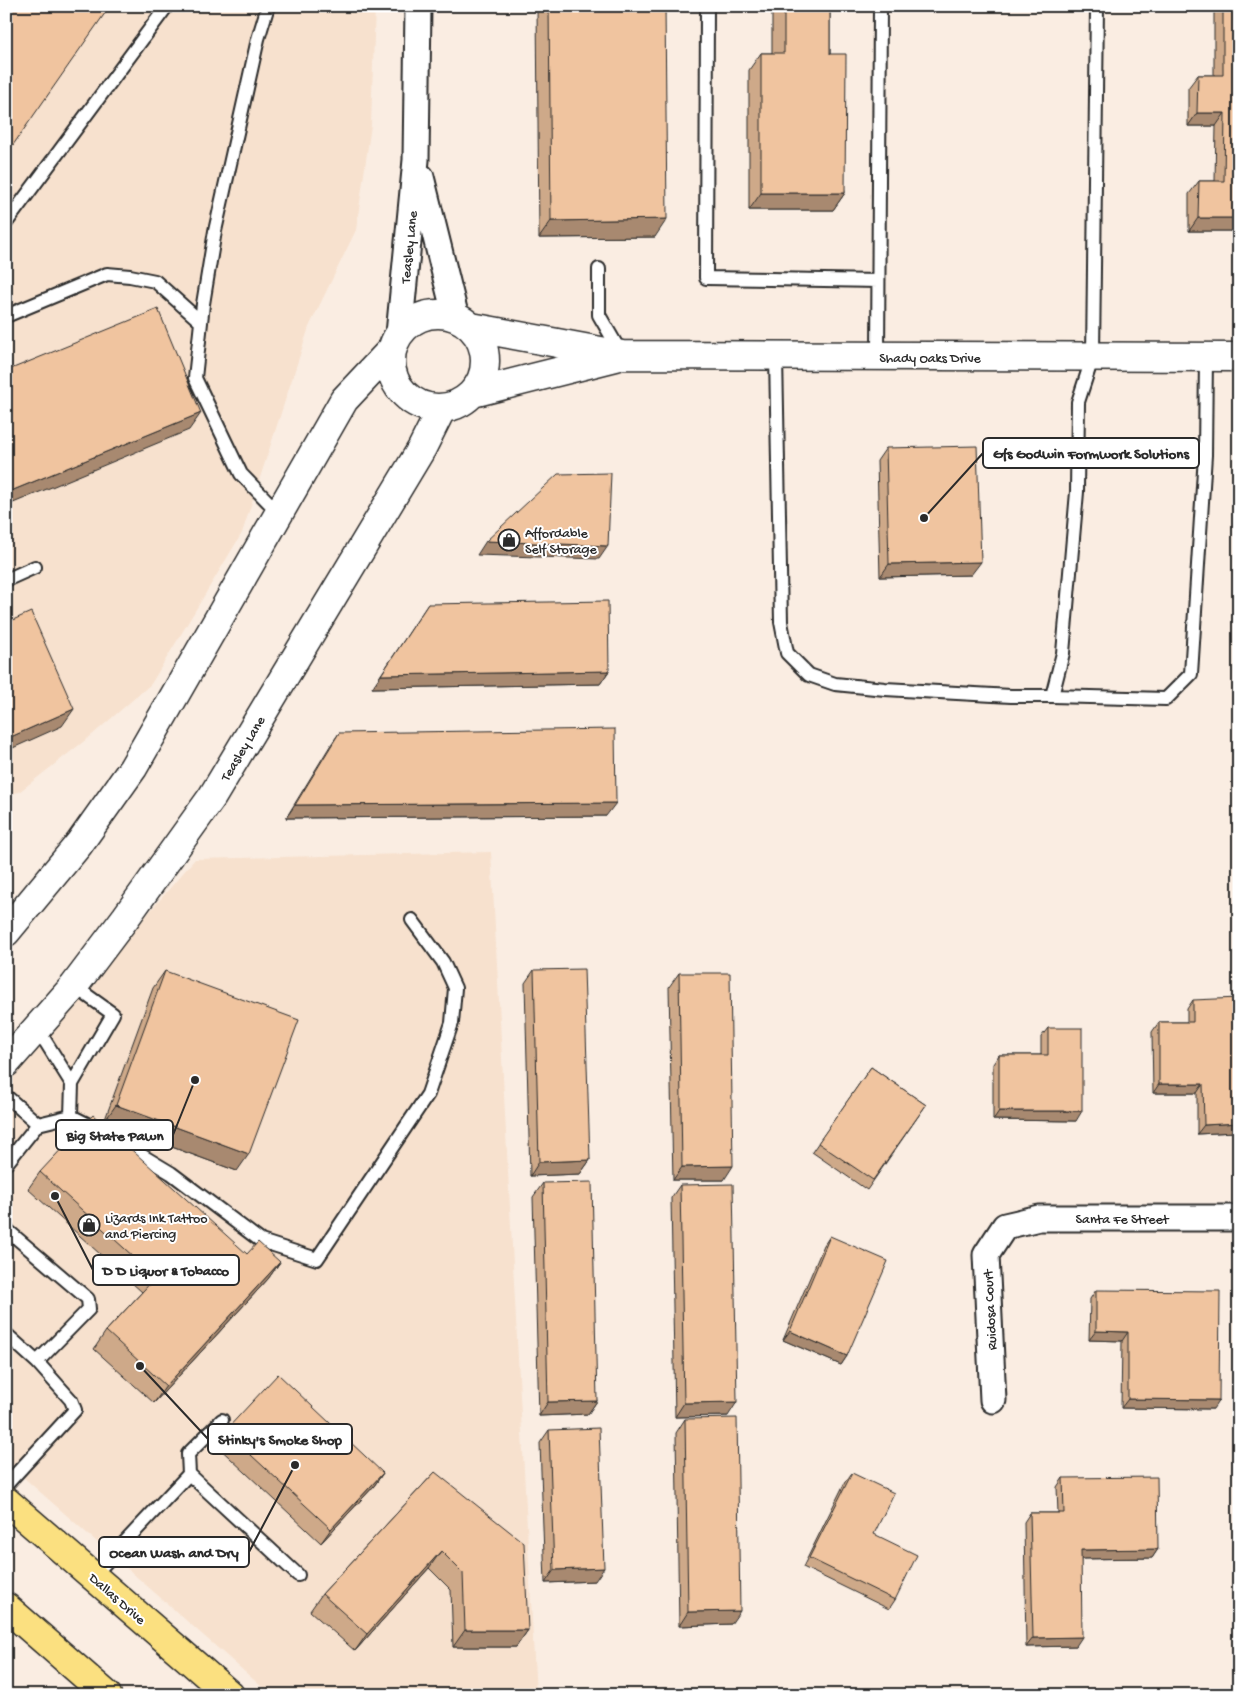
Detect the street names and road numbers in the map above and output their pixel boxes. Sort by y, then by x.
street label: Teasley Lane [398,209,423,285]
street label: Shady Oaks Drive [879,351,982,368]
street label: Teasley Lane [218,713,271,786]
street label: Santa Fe Street [1076,1212,1170,1229]
street label: Ruidosa Court [981,1268,1002,1351]
street label: Dallas Drive [84,1570,149,1630]

